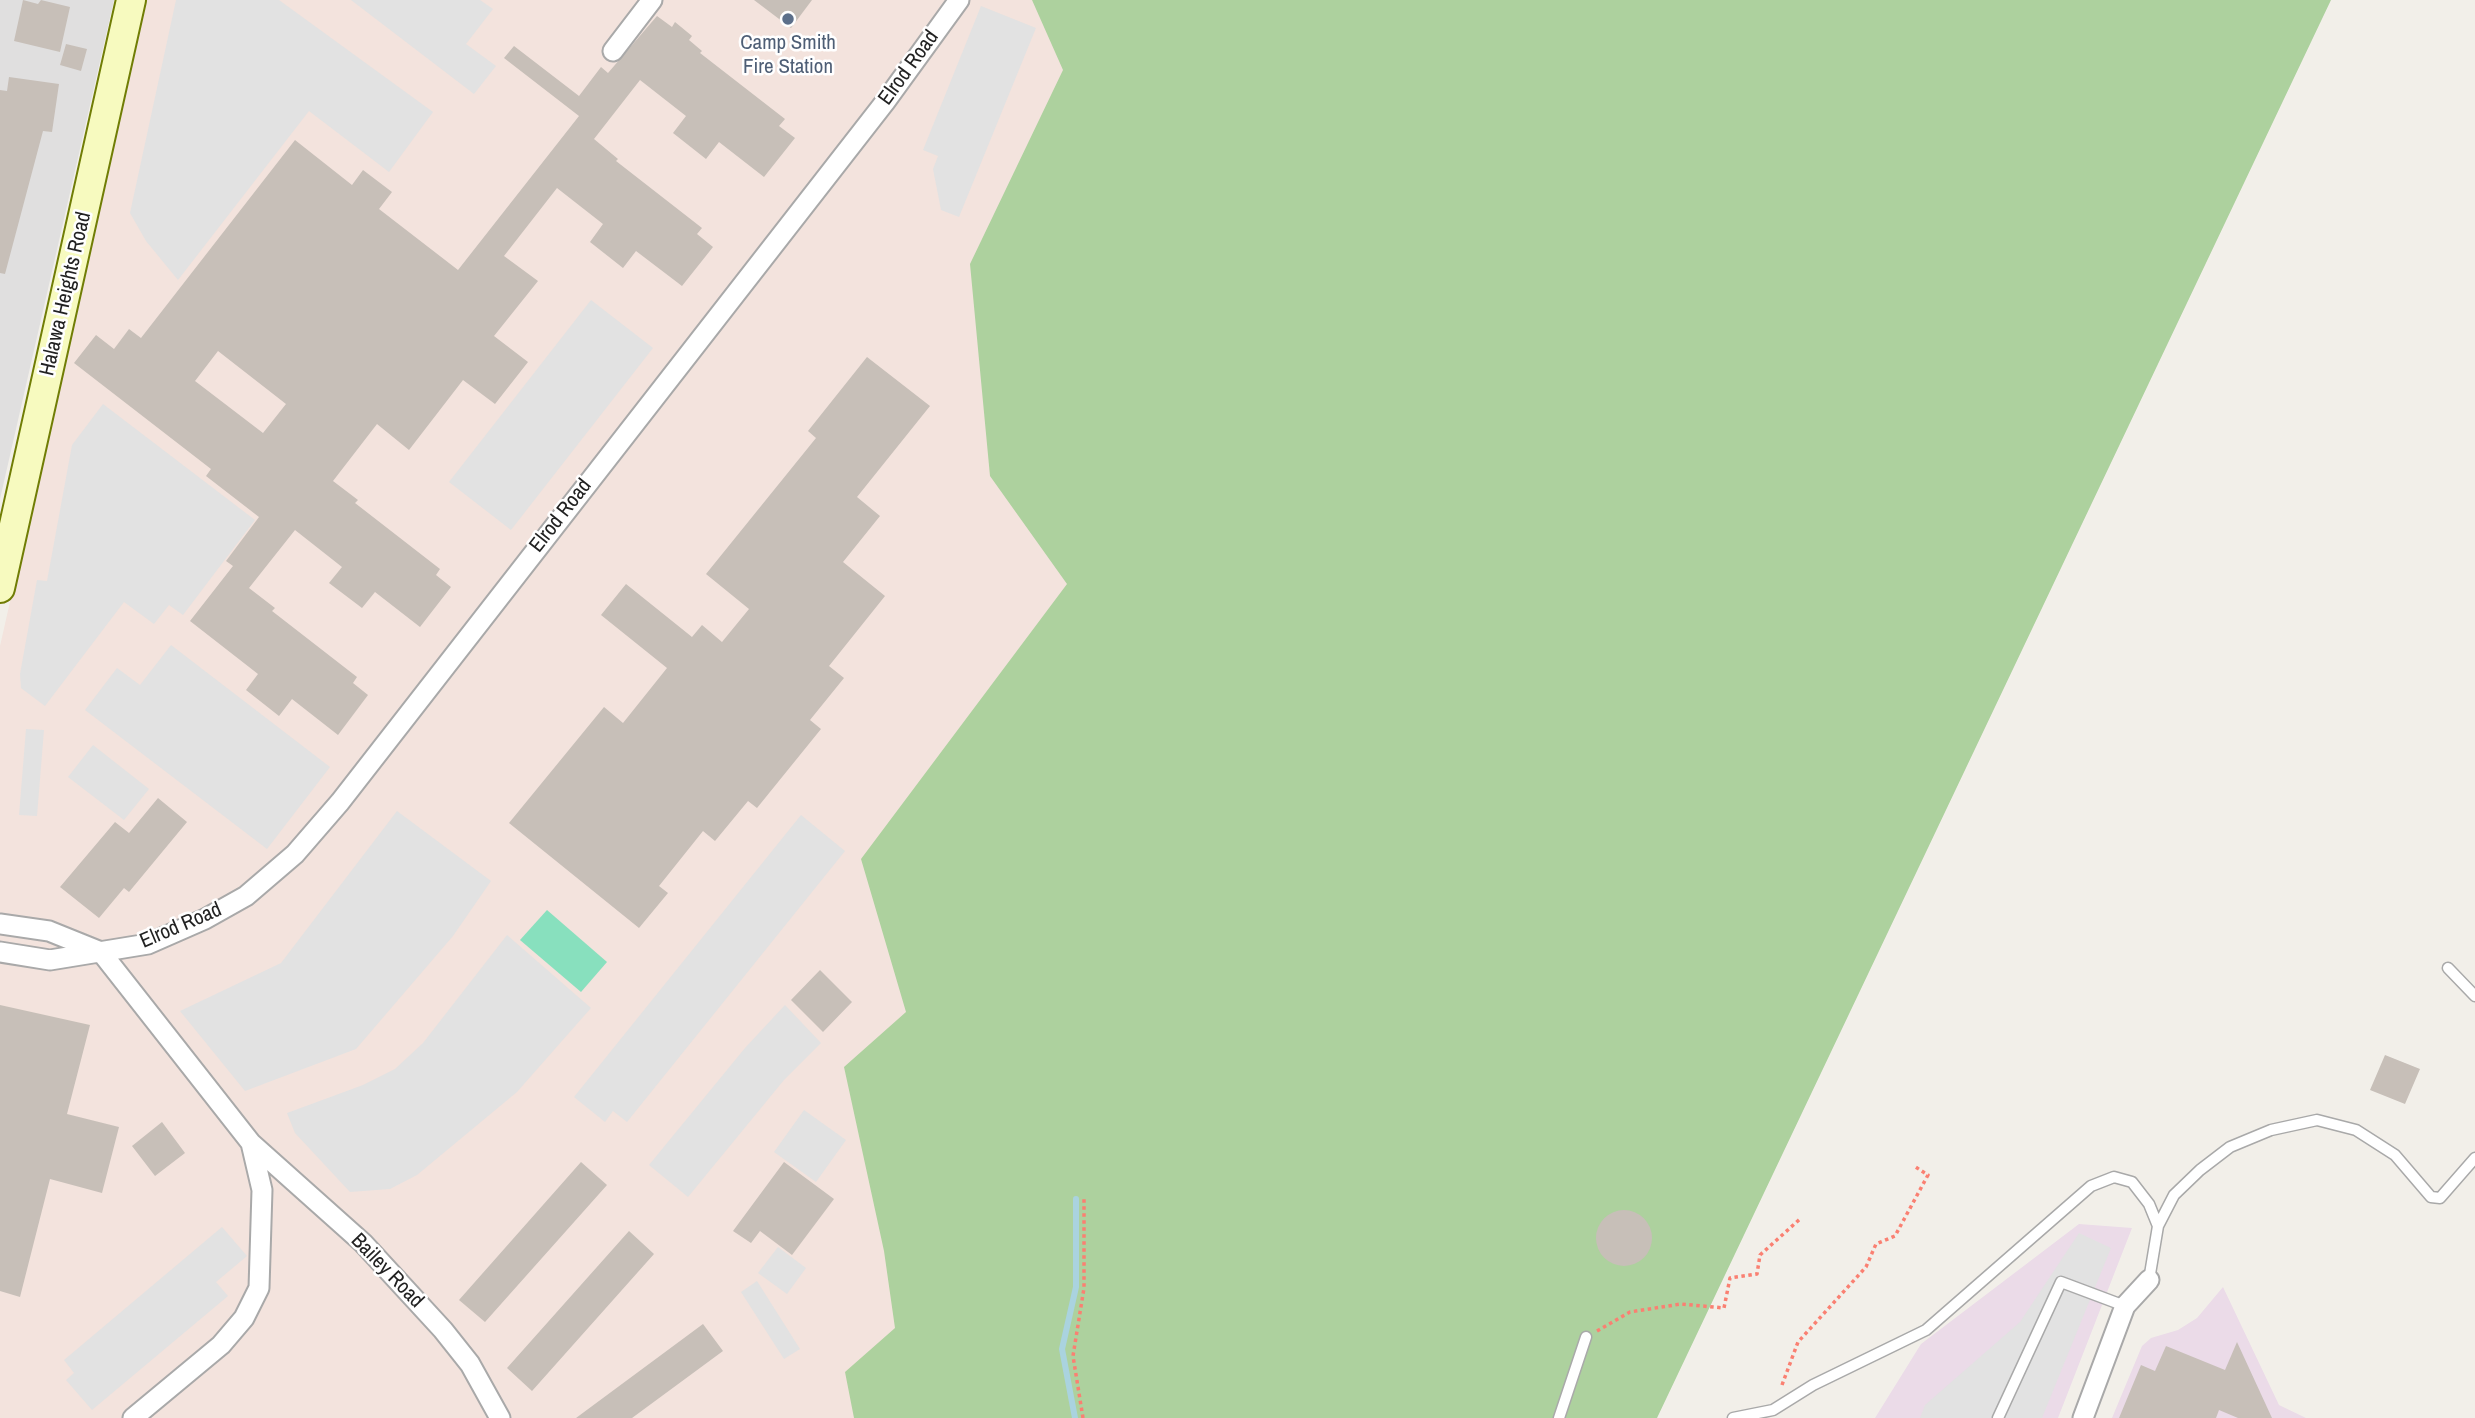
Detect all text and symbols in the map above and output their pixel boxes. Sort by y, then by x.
marker: Camp Smith Fire Station [780,11,796,27]
street label: Elrod Road [873,26,945,110]
place label: Camp Smith Fire Station [740,30,836,80]
street label: Halawa Heights Road [35,210,97,378]
street label: Elrod Road [525,474,597,558]
street label: Elrod Road [136,898,226,954]
street label: Bailey Road [345,1229,429,1313]

